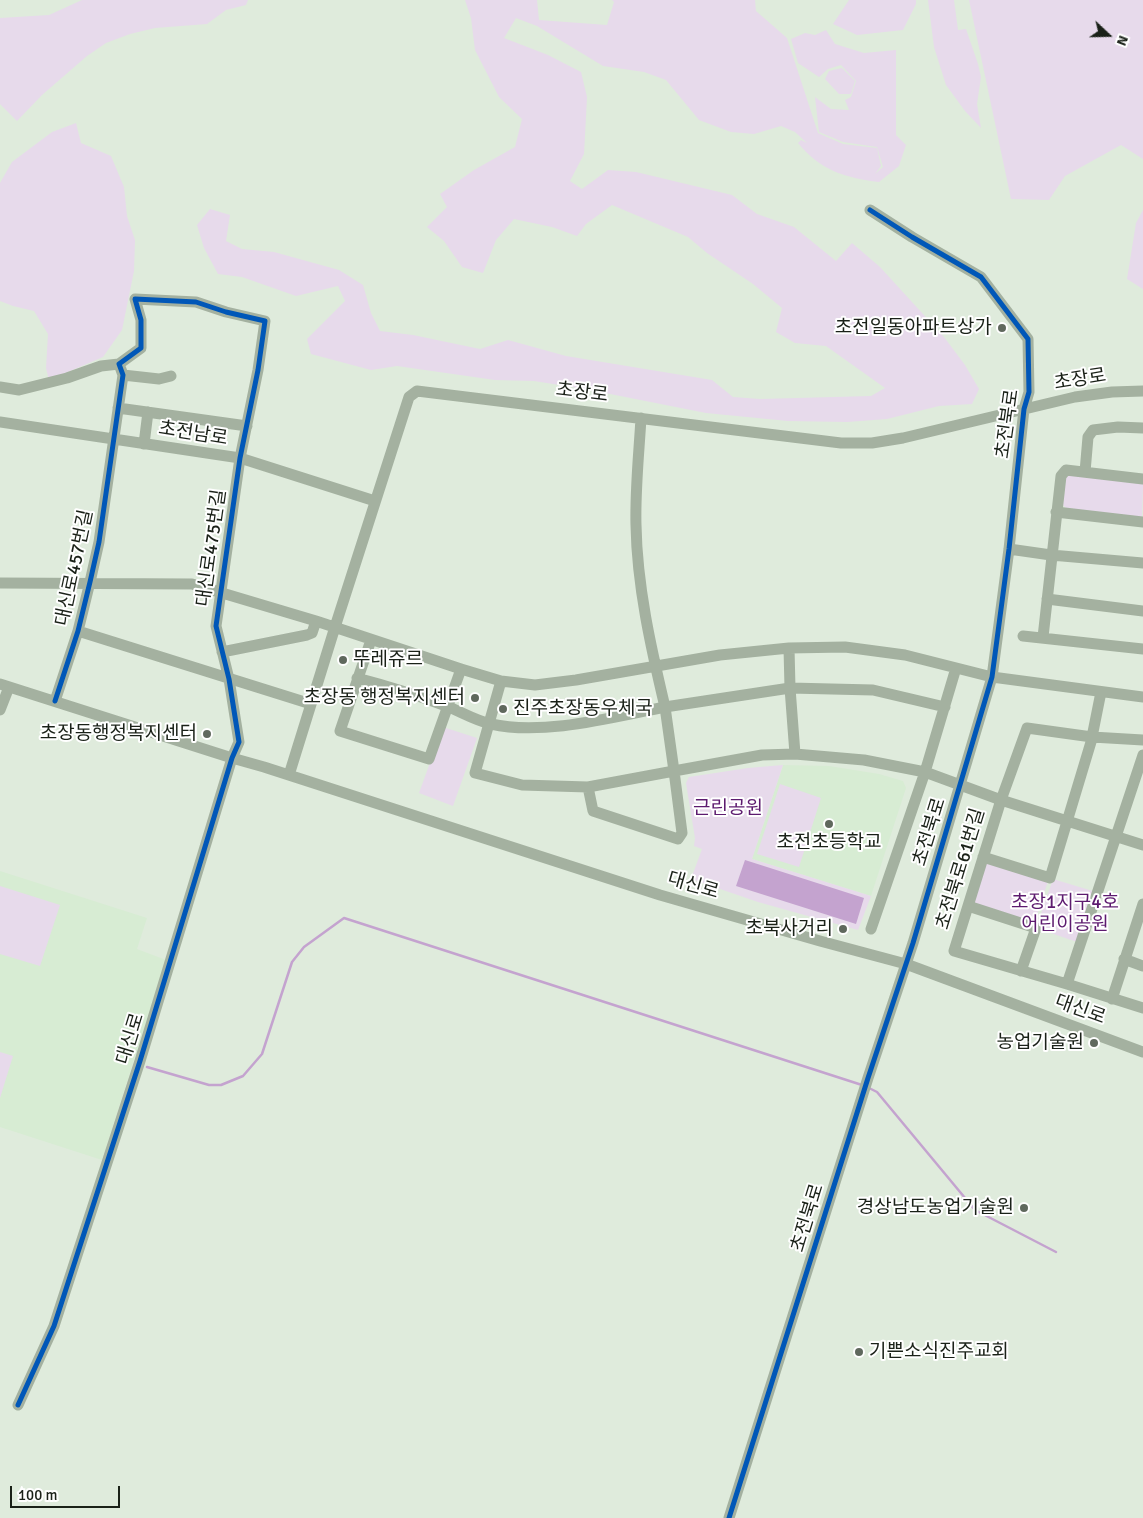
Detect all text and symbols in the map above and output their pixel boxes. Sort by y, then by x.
north arrow [1083,10,1133,60]
text: N [1113,33,1132,48]
place label: 초전일동아파트상가 [835,317,992,339]
marker: 초전일동아파트상가 [996,322,1008,334]
street label: 초장로 [1052,365,1108,395]
street label: 초장로 [555,378,609,408]
street label: 초전북로 [992,388,1024,460]
street label: 초전남로 [157,417,229,451]
street label: 대신로475번길 [192,488,232,608]
street label: 대신로457번길 [52,508,98,628]
place label: 뚜레쥬르 [353,649,423,671]
marker: 뚜레쥬르 [337,654,349,666]
place label: 초장동 행정복지센터 [304,687,465,709]
marker: 초장동 행정복지센터 [469,692,481,704]
place label: 진주초장동우체국 [513,698,653,720]
marker: 진주초장동우체국 [497,703,509,715]
place label: 초장동행정복지센터 [40,723,197,745]
marker: 초장동행정복지센터 [201,728,213,740]
street label: 초전북로 [909,795,951,869]
park label: 근린공원 [693,798,763,820]
street label: 초전북로61번길 [932,806,990,932]
marker: 초전초등학교 [823,818,835,830]
place label: 초전초등학교 [777,832,881,854]
street label: 대신로 [665,868,721,904]
park label: 초장1지구4호 어린이공원 [1011,892,1119,936]
place label: 초북사거리 [746,918,833,940]
marker: 초북사거리 [837,923,849,935]
street label: 대신로 [1051,990,1109,1030]
street label: 대신로 [112,1011,150,1067]
place label: 농업기술원 [997,1032,1084,1054]
marker: 농업기술원 [1088,1037,1100,1049]
street label: 초전북로 [787,1181,829,1255]
place label: 경상남도농업기술원 [857,1197,1014,1219]
marker: 경상남도농업기술원 [1018,1202,1030,1214]
place label: 기쁜소식진주교회 [869,1341,1009,1363]
marker: 기쁜소식진주교회 [853,1346,865,1358]
scale bar [12,1476,122,1508]
text: 100 m [18,1486,58,1504]

